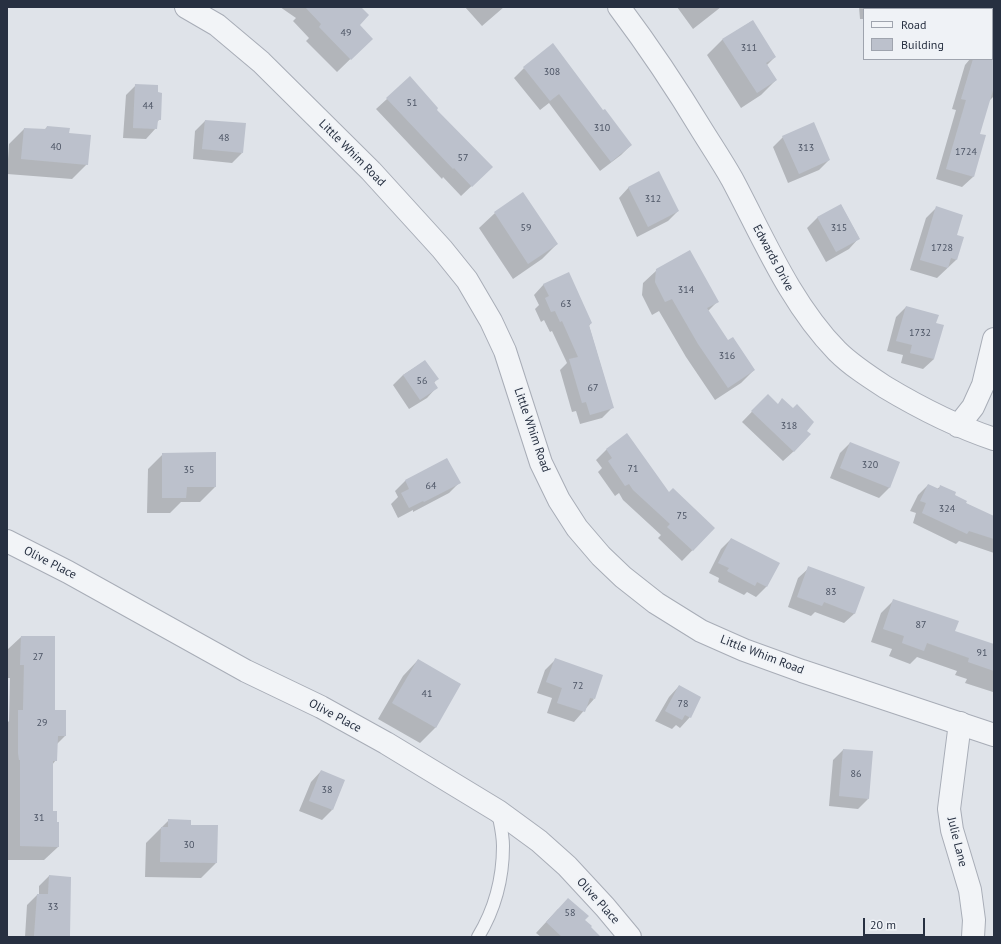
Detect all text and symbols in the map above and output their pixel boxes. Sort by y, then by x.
legend [863,8,993,60]
text: Road [901,17,926,32]
house number: 49 [341,27,351,39]
text: Building [901,37,944,52]
house number: 311 [741,42,757,54]
house number: 308 [544,66,560,78]
house number: 51 [407,97,417,109]
house number: 44 [143,100,153,112]
street label: Little Whim Road [316,117,388,189]
house number: 310 [594,122,610,134]
house number: 48 [219,132,229,144]
house number: 40 [51,141,61,153]
house number: 313 [798,142,814,154]
house number: 1724 [955,146,977,158]
house number: 57 [458,152,468,164]
house number: 312 [645,193,661,205]
house number: 59 [521,222,531,234]
street label: Edwards Drive [749,222,797,294]
house number: 315 [831,222,847,234]
house number: 1728 [931,242,953,254]
house number: 314 [678,284,694,296]
house number: 63 [561,298,571,310]
house number: 1732 [909,327,931,339]
house number: 316 [719,350,735,362]
house number: 56 [417,375,427,387]
house number: 67 [588,382,598,394]
street label: Little Whim Road [511,386,553,474]
house number: 318 [781,420,797,432]
house number: 320 [862,459,878,471]
house number: 71 [628,463,638,475]
house number: 35 [184,464,194,476]
house number: 64 [426,480,436,492]
house number: 324 [939,503,955,515]
house number: 75 [677,510,687,522]
street label: Olive Place [21,544,79,582]
house number: 83 [826,586,836,598]
house number: 87 [916,619,926,631]
street label: Little Whim Road [718,632,806,678]
house number: 91 [977,647,987,659]
house number: 27 [33,651,43,663]
house number: 72 [573,680,583,692]
house number: 41 [422,688,432,700]
street label: Olive Place [306,696,364,736]
house number: 78 [678,698,688,710]
house number: 29 [37,717,47,729]
house number: 86 [851,768,861,780]
house number: 38 [322,784,332,796]
house number: 31 [34,812,44,824]
street label: Julie Lane [944,816,970,868]
house number: 30 [184,839,194,851]
street label: Olive Place [573,875,623,927]
house number: 33 [48,901,58,913]
house number: 58 [565,907,575,919]
scale bar [865,910,927,936]
text: 20 m [870,917,896,932]

